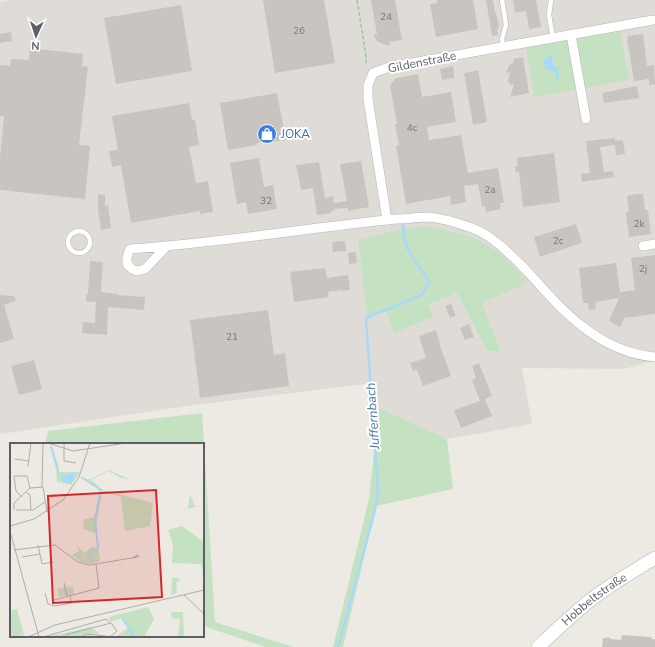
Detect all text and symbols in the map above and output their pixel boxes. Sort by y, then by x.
house number: 24 [380,10,392,24]
north arrow [16,16,56,56]
house number: 26 [293,24,305,38]
text: N [31,38,40,53]
street label: Gildenstraße [386,48,458,76]
house number: 4c [407,121,418,135]
shop icon: JOKA [256,123,278,145]
place label: JOKA [280,126,310,142]
house number: 2a [484,183,496,197]
house number: 32 [260,194,272,208]
house number: 2k [634,217,646,231]
house number: 2c [553,234,564,248]
house number: 2j [639,262,647,276]
house number: 21 [226,330,238,344]
water label: Juffernbach [362,382,384,451]
inset map [10,443,204,637]
street label: Hobbeltstraße [558,569,630,629]

